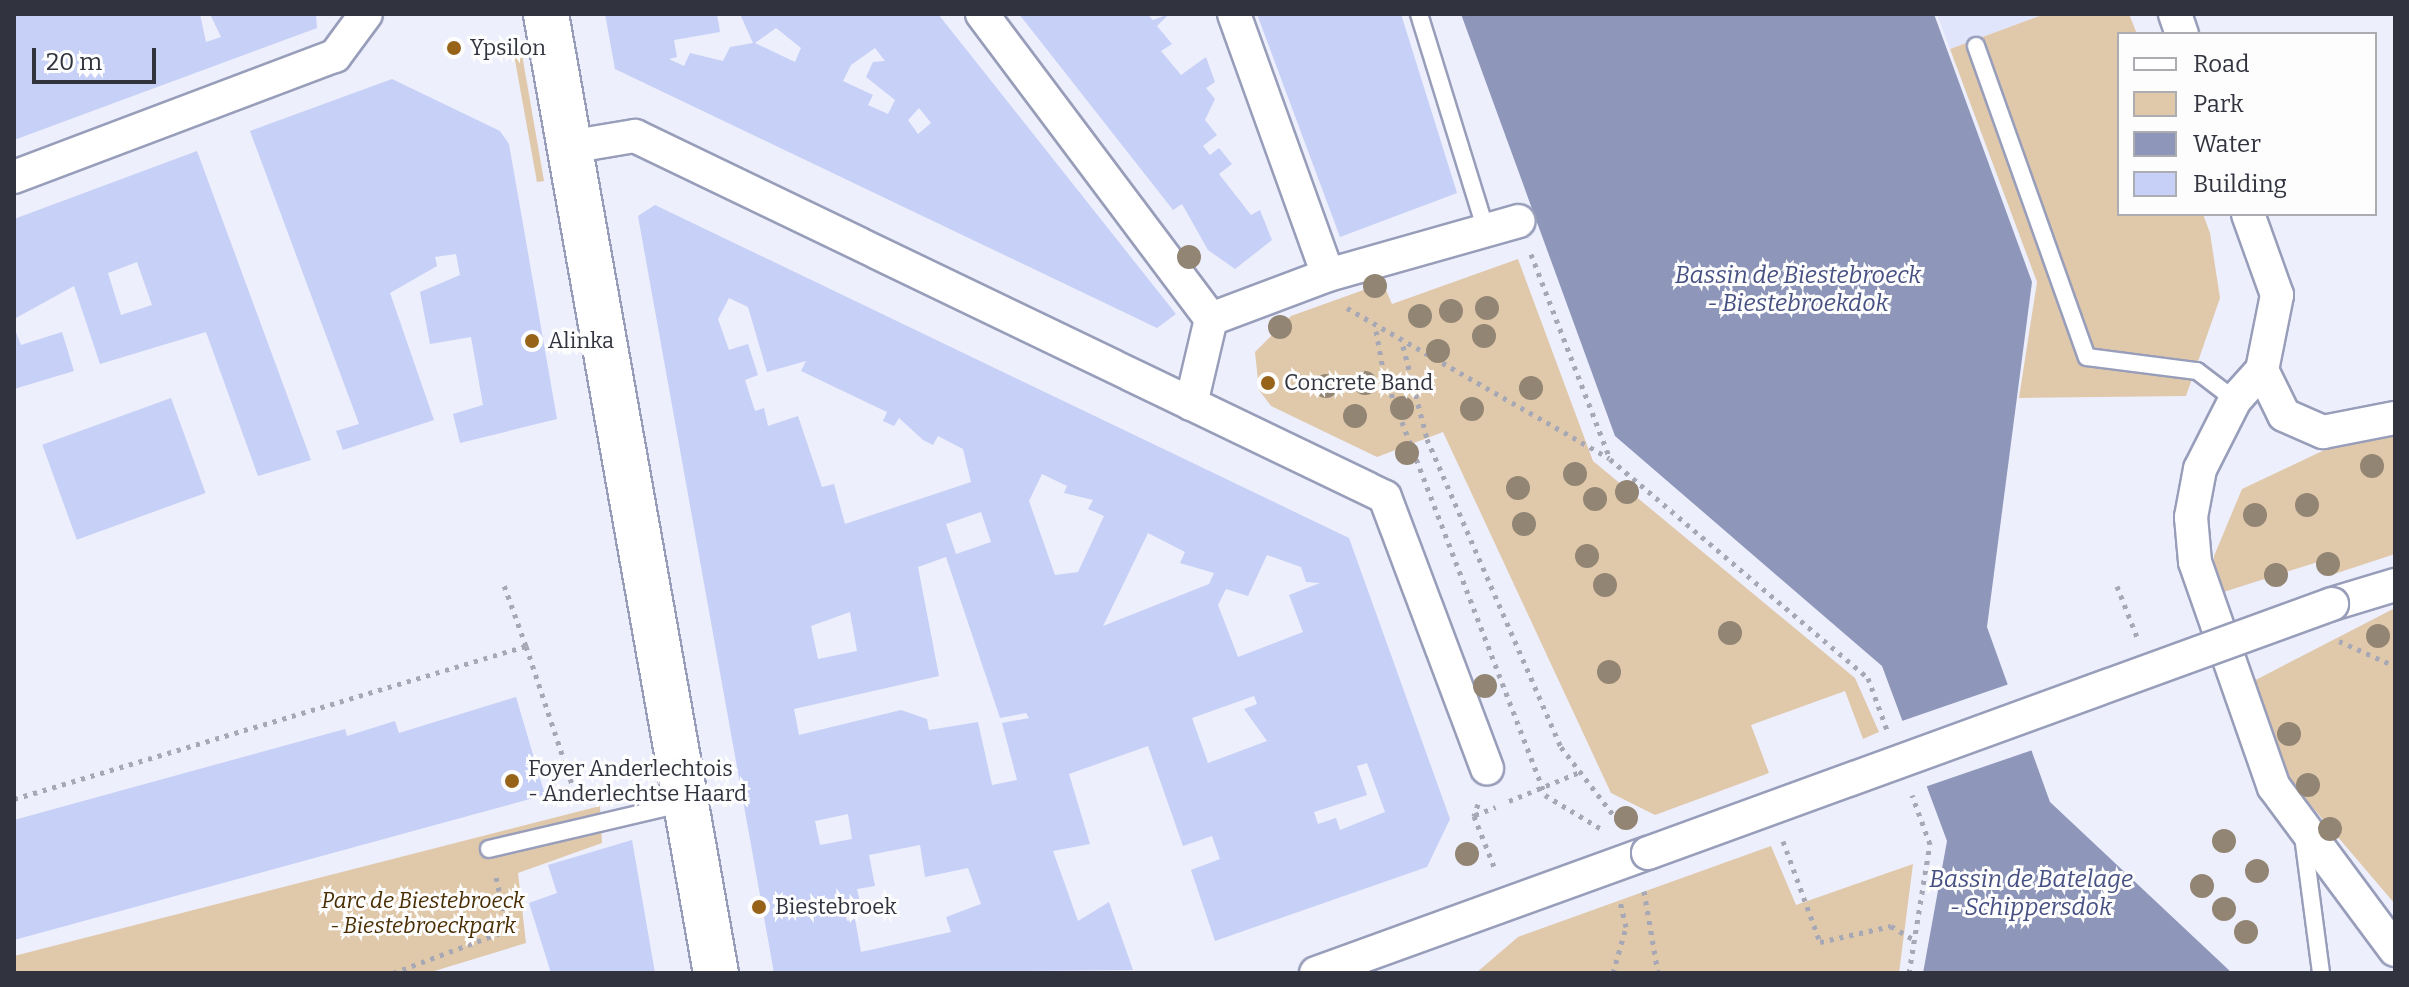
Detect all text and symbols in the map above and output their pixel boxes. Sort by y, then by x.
scale bar [36,32,160,82]
legend [2117,32,2377,216]
place label: Ypsilon [470,35,546,61]
marker: Ypsilon [445,39,463,57]
text: 20 m [46,48,102,76]
text: Road [2193,50,2249,78]
text: Park [2193,90,2244,118]
text: Water [2193,130,2261,158]
text: Building [2193,170,2287,198]
water label: Bassin de Biestebroeck - Biestebroekdok [1675,262,1921,318]
place label: Alinka [548,328,614,354]
marker: Alinka [523,332,541,350]
place label: Concrete Band [1284,370,1433,396]
marker: Concrete Band [1259,374,1277,392]
place label: Foyer Anderlechtois - Anderlechtse Haard [528,755,747,806]
marker: Foyer Anderlechtois - Anderlechtse Haard [503,772,521,790]
water label: Bassin de Batelage - Schippersdok [1929,866,2133,922]
park label: Parc de Biestebroeck - Biestebroeckpark [321,887,525,938]
place label: Biestebroek [775,894,897,920]
marker: Biestebroek [750,898,768,916]

